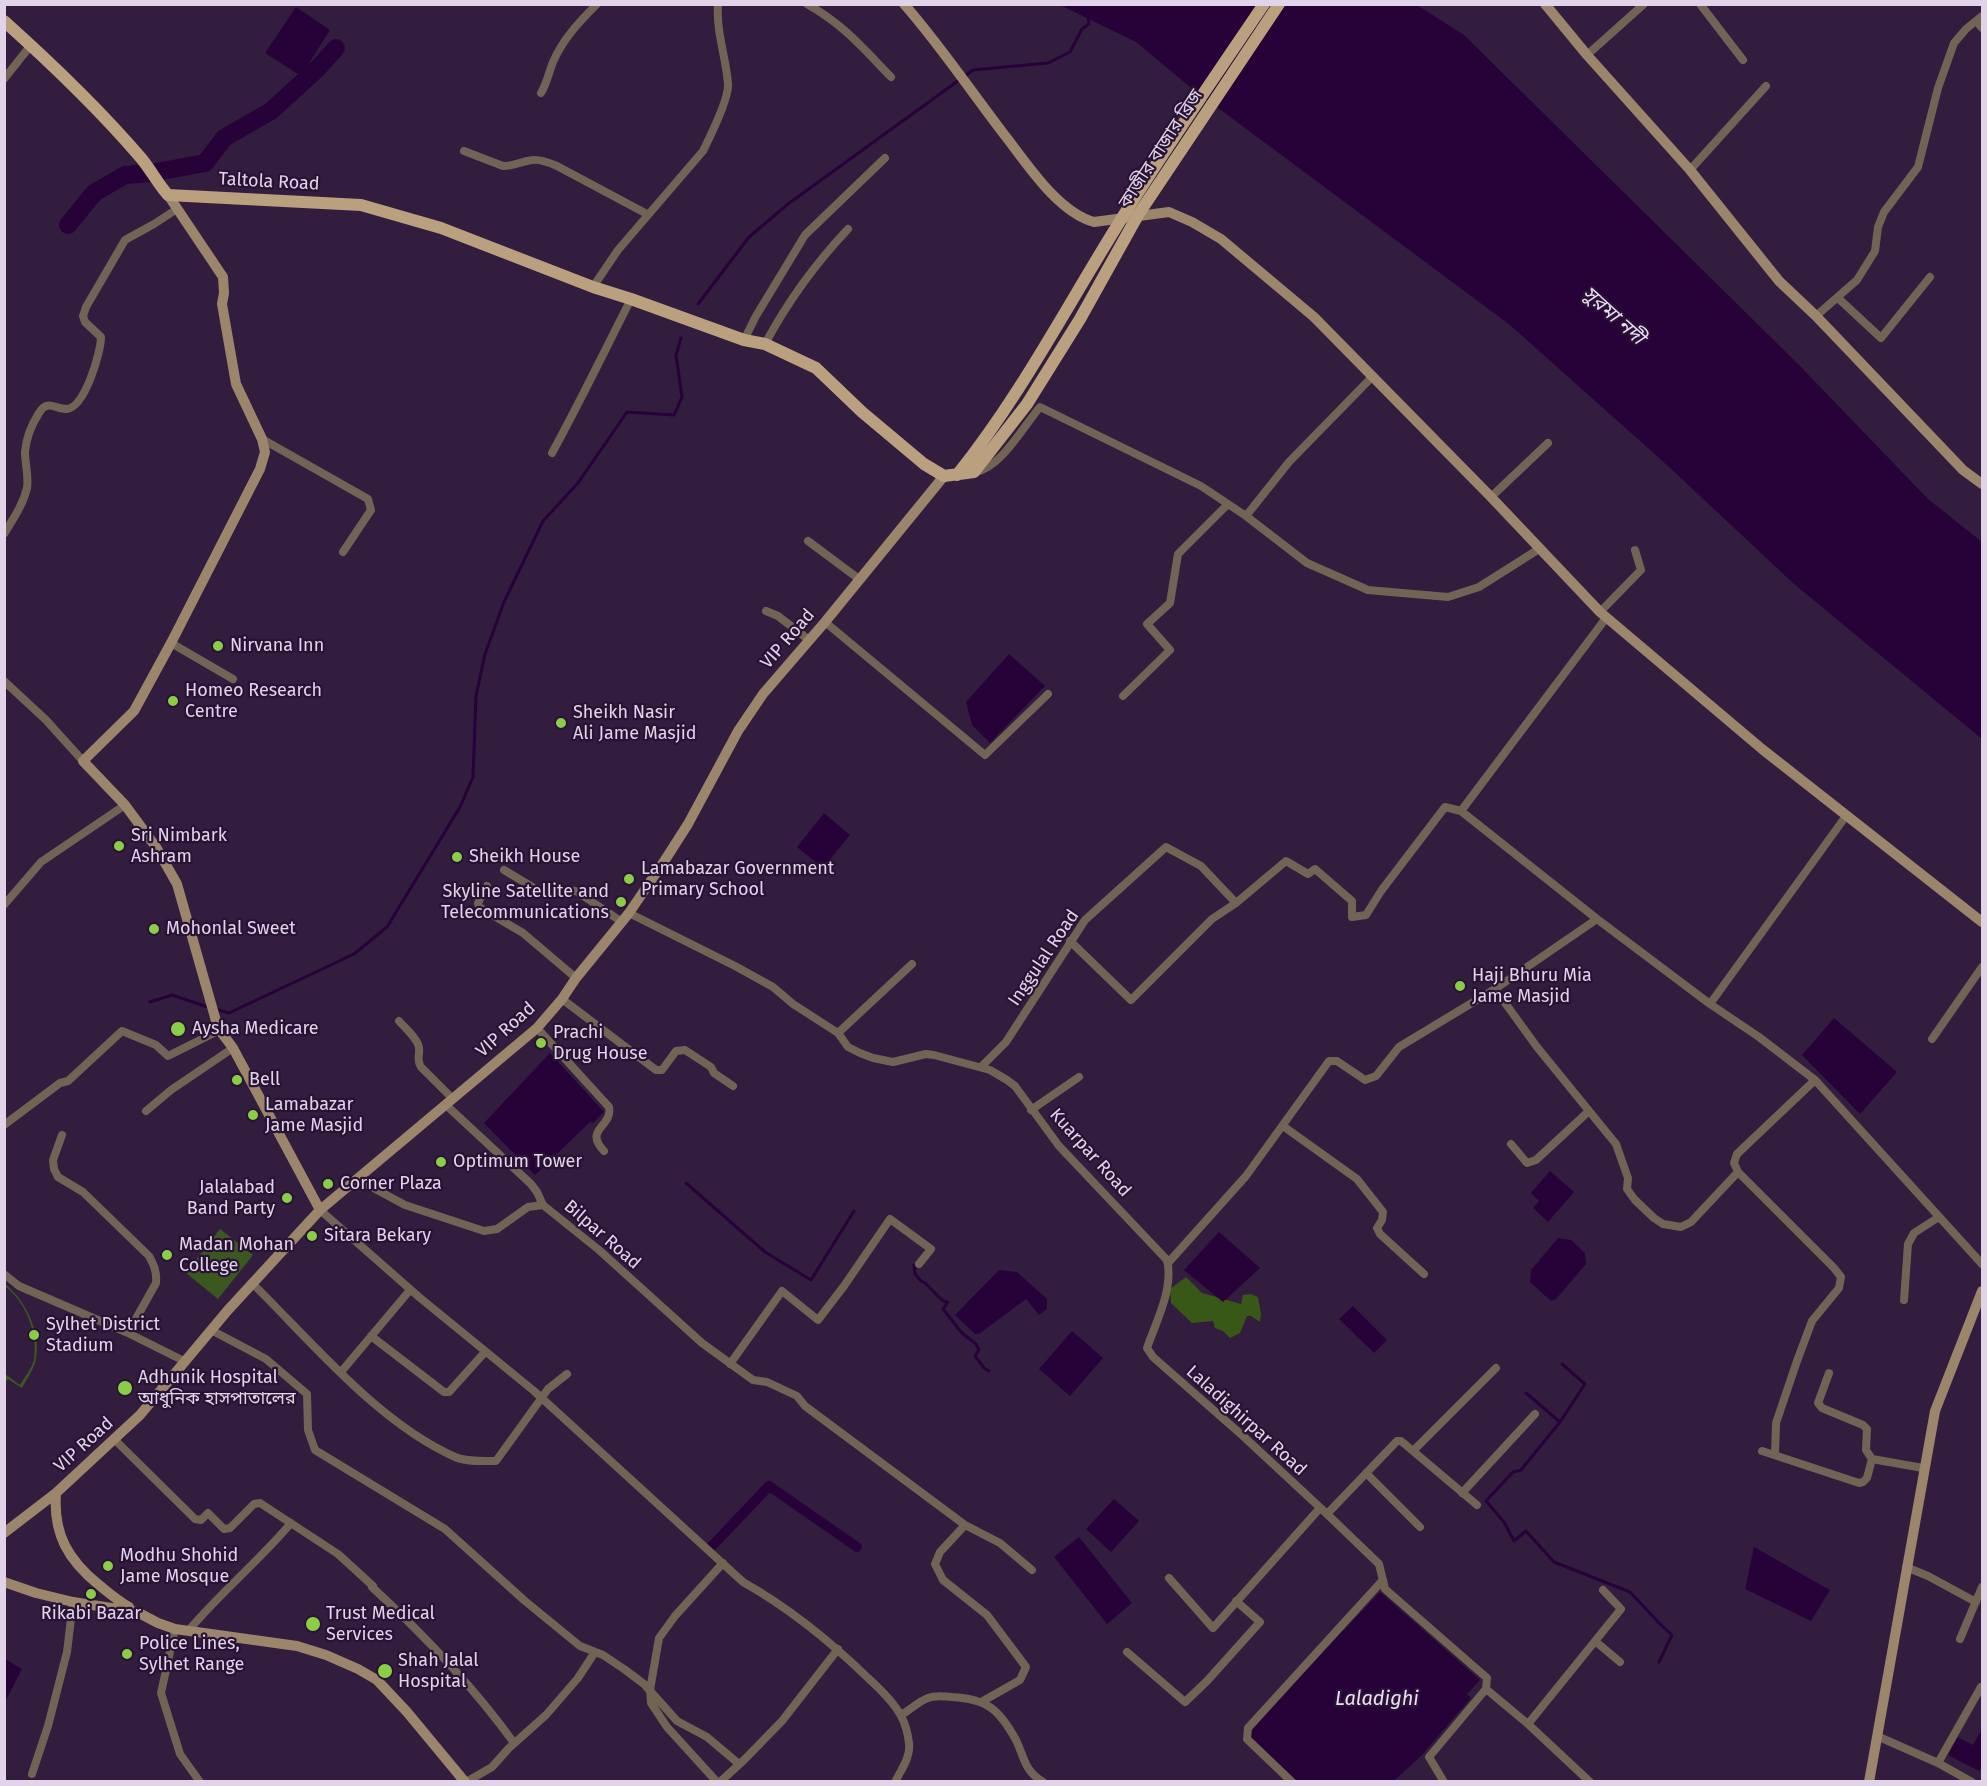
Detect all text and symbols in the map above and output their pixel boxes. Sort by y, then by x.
street label: কাজীর বাজার ব্রিজ [1115,86,1207,212]
street label: Taltola Road [218,169,320,195]
water label: সুরমা নদী [1577,282,1649,350]
street label: VIP Road [756,605,820,673]
place label: Nirvana Inn [230,635,324,657]
marker: Nirvana Inn [211,639,225,653]
place label: Homeo Research Centre [185,680,322,722]
marker: Homeo Research Centre [166,694,180,708]
place label: Sheikh Nasir Ali Jame Masjid [573,702,697,744]
marker: Sheikh Nasir Ali Jame Masjid [554,716,568,730]
place label: Sri Nimbark Ashram [131,825,227,868]
marker: Sri Nimbark Ashram [112,839,126,853]
place label: Sheikh House [469,846,580,868]
marker: Sheikh House [450,850,464,864]
place label: Lamabazar Government Primary School [641,858,834,900]
marker: Lamabazar Government Primary School [622,872,636,886]
place label: Skyline Satellite and Telecommunications [441,881,609,924]
marker: Skyline Satellite and Telecommunications [614,895,628,909]
street label: Inggulal Road [1004,906,1084,1010]
place label: Mohonlal Sweet [166,918,296,940]
marker: Mohonlal Sweet [147,922,161,936]
place label: Haji Bhuru Mia Jame Masjid [1472,965,1592,1008]
marker: Haji Bhuru Mia Jame Masjid [1453,979,1467,993]
street label: VIP Road [472,998,540,1062]
place label: Aysha Medicare [192,1018,319,1040]
marker: Aysha Medicare [169,1020,187,1038]
place label: Prachi Drug House [553,1022,648,1064]
marker: Prachi Drug House [534,1036,548,1050]
place label: Bell [249,1069,280,1091]
marker: Bell [230,1073,244,1087]
place label: Lamabazar Jame Masjid [265,1094,363,1136]
street label: Kuarpar Road [1045,1104,1135,1202]
marker: Lamabazar Jame Masjid [246,1108,260,1122]
place label: Optimum Tower [453,1151,582,1173]
marker: Optimum Tower [434,1155,448,1169]
place label: Corner Plaza [340,1173,442,1195]
place label: Jalalabad Band Party [187,1177,275,1220]
marker: Corner Plaza [321,1177,335,1191]
marker: Jalalabad Band Party [280,1191,294,1205]
street label: Bilpar Road [559,1196,645,1274]
place label: Sitara Bekary [324,1225,431,1247]
marker: Sitara Bekary [305,1229,319,1243]
place label: Madan Mohan College [179,1234,294,1276]
marker: Madan Mohan College [160,1248,174,1262]
place label: Sylhet District Stadium [46,1314,160,1356]
marker: Sylhet District Stadium [27,1328,41,1342]
street label: Laladighirpar Road [1181,1361,1311,1481]
place label: Adhunik Hospital আধুনিক হাসপাতালের [138,1367,296,1410]
marker: Adhunik Hospital আধুনিক হাসপাতালের [116,1379,134,1397]
street label: VIP Road [50,1413,118,1477]
place label: Modhu Shohid Jame Mosque [120,1545,238,1588]
marker: Modhu Shohid Jame Mosque [101,1559,115,1573]
marker: Rikabi Bazar [84,1587,98,1601]
place label: Rikabi Bazar [41,1603,141,1625]
place label: Trust Medical Services [326,1603,435,1646]
marker: Trust Medical Services [304,1615,322,1633]
place label: Police Lines, Sylhet Range [139,1633,244,1676]
marker: Police Lines, Sylhet Range [120,1647,134,1661]
place label: Shah Jalal Hospital [398,1650,479,1692]
marker: Shah Jalal Hospital [376,1662,394,1680]
water label: Laladighi [1335,1687,1419,1711]

